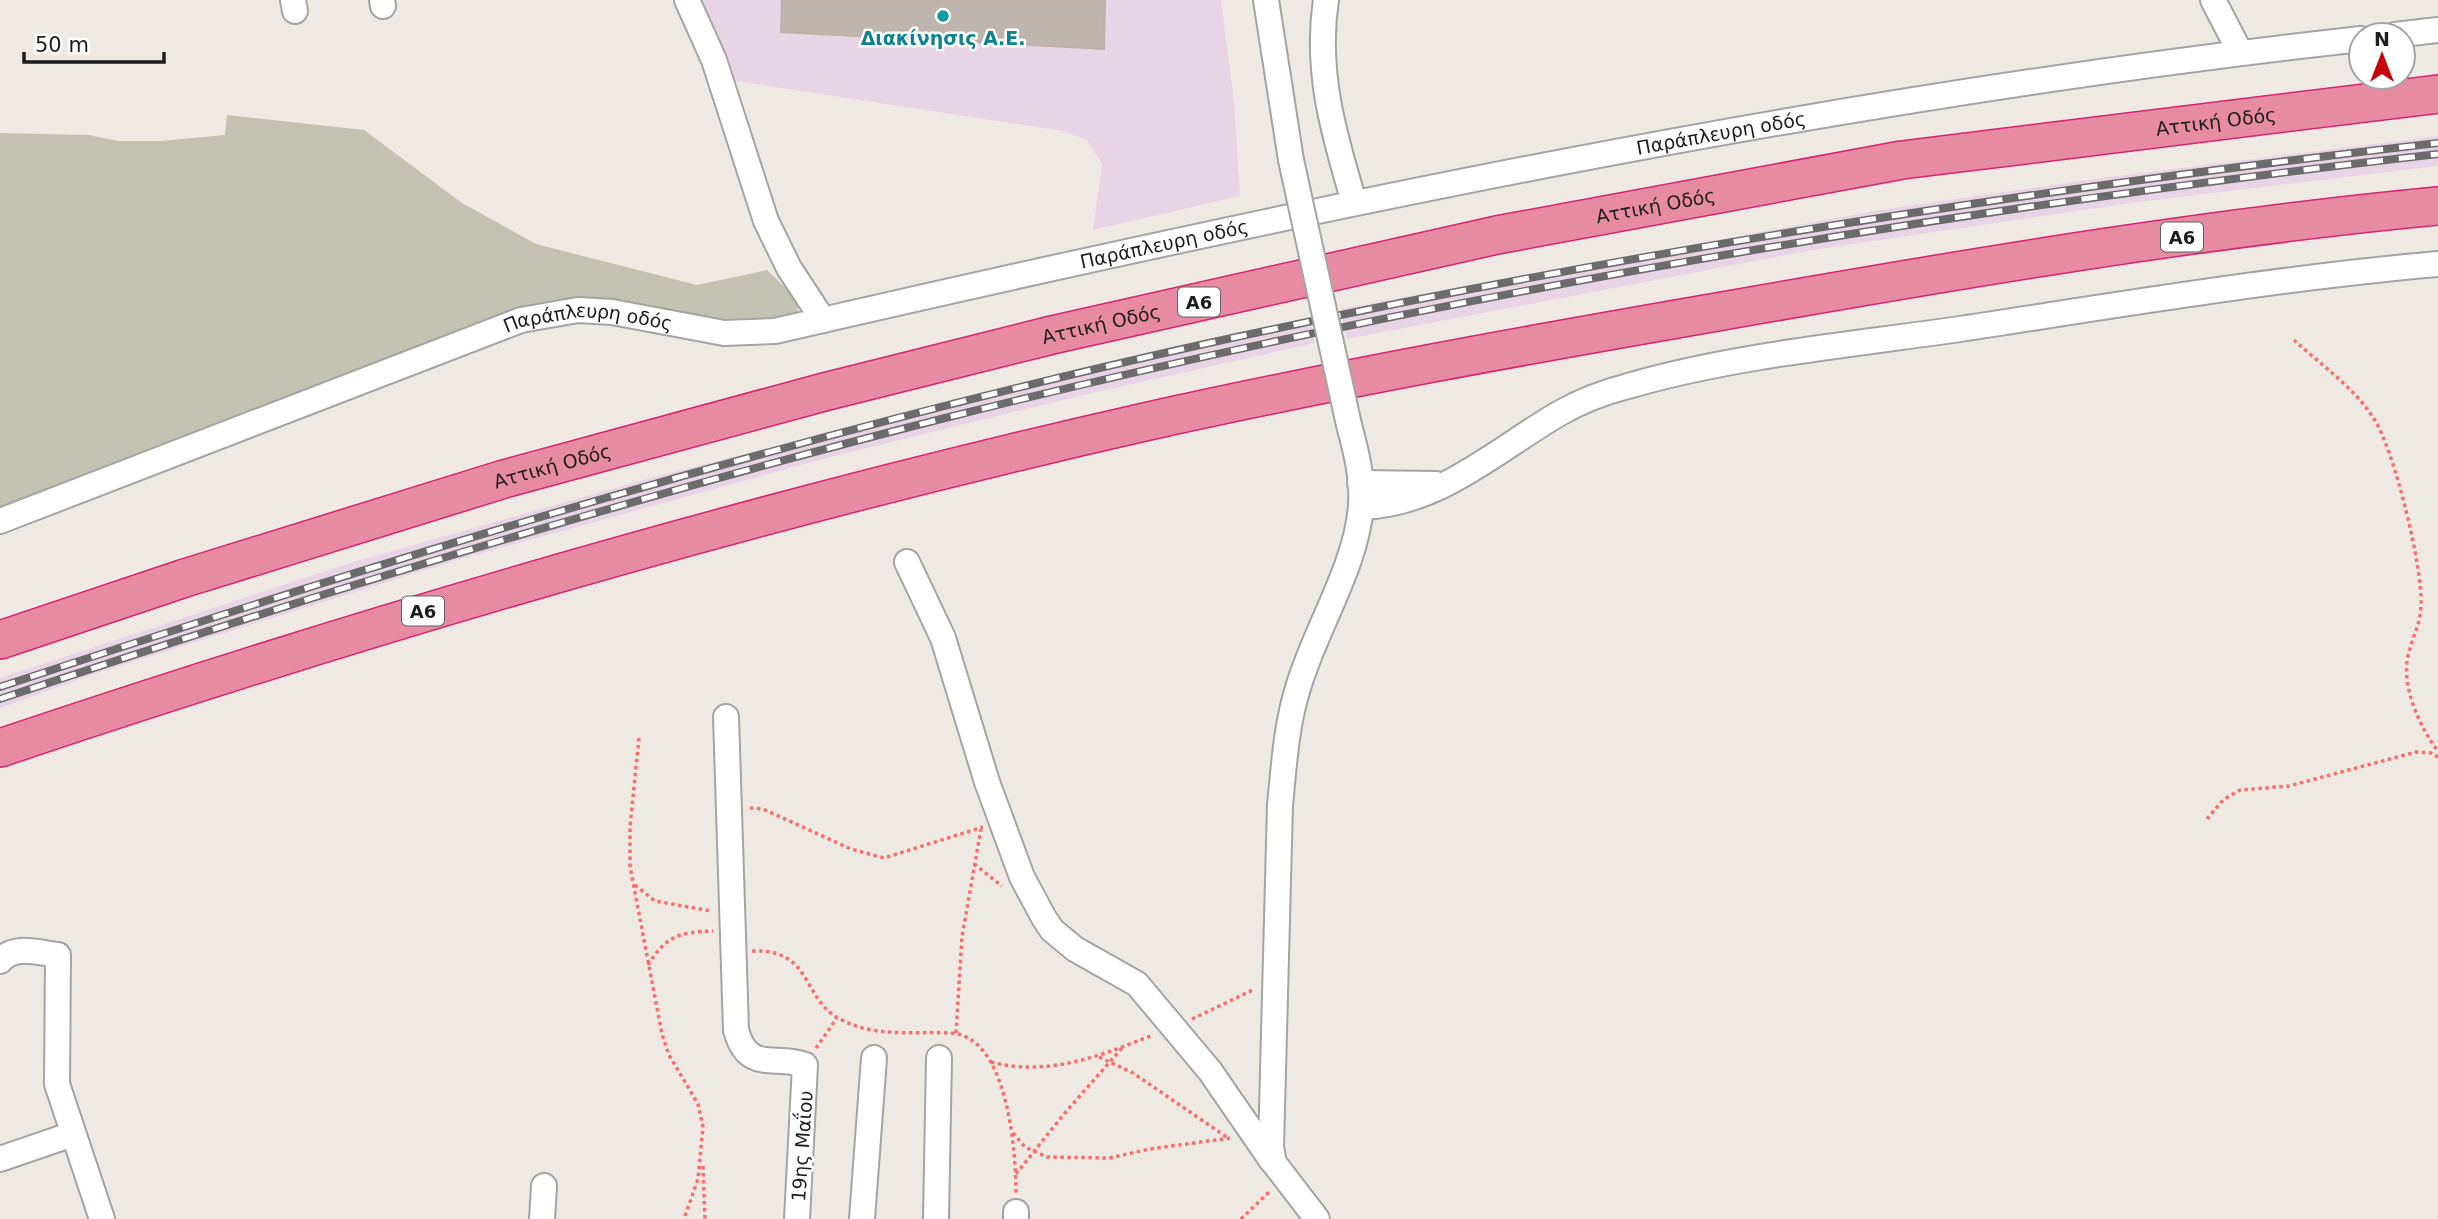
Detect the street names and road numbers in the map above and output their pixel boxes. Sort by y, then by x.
street label: Αττική Οδός [2154,103,2277,140]
street label: Παράπλευρη οδός [1635,107,1807,159]
street label: Αττική Οδός [1594,184,1717,227]
street label: Παράπλευρη οδός [1078,215,1250,273]
road number: Α6 [2161,222,2203,251]
road number: Α6 [1178,288,1220,316]
street label: Παράπλευρη οδός [500,299,674,337]
street label: Αττική Οδός [1039,300,1162,348]
street label: Αττική Οδός [491,439,613,493]
road number: Α6 [402,596,444,626]
street label: 19ης Μαΐου [786,1090,817,1202]

